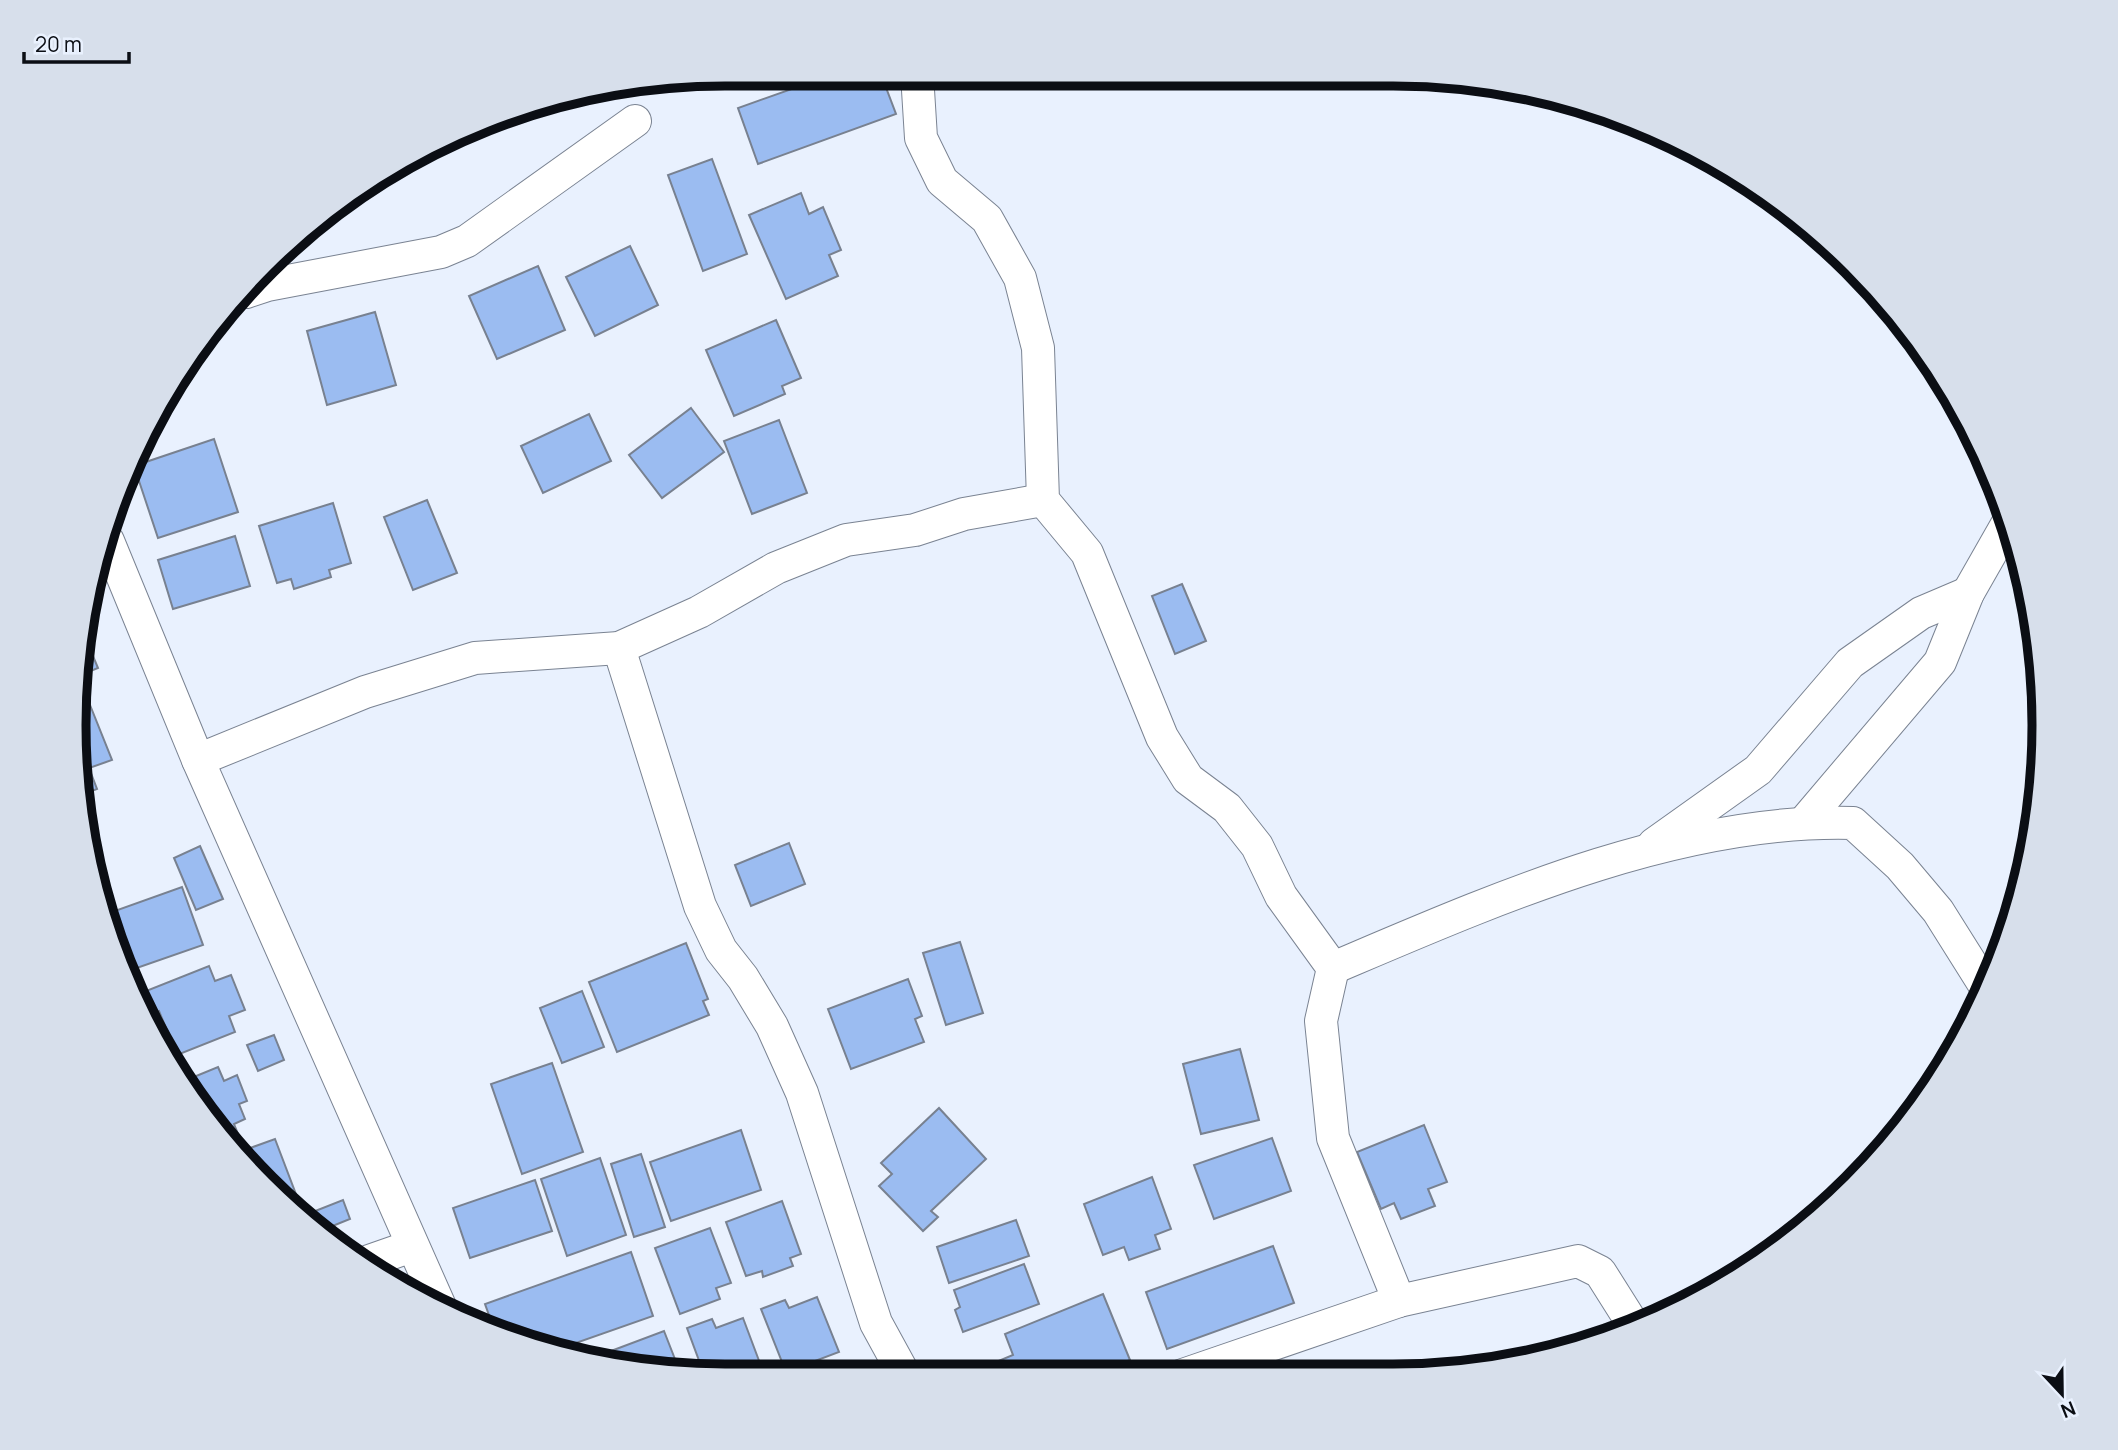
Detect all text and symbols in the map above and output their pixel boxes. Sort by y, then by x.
scale bar [24,21,130,65]
text: 20 m [35,30,82,58]
north arrow [2027,1359,2097,1429]
text: N [2057,1395,2080,1424]

